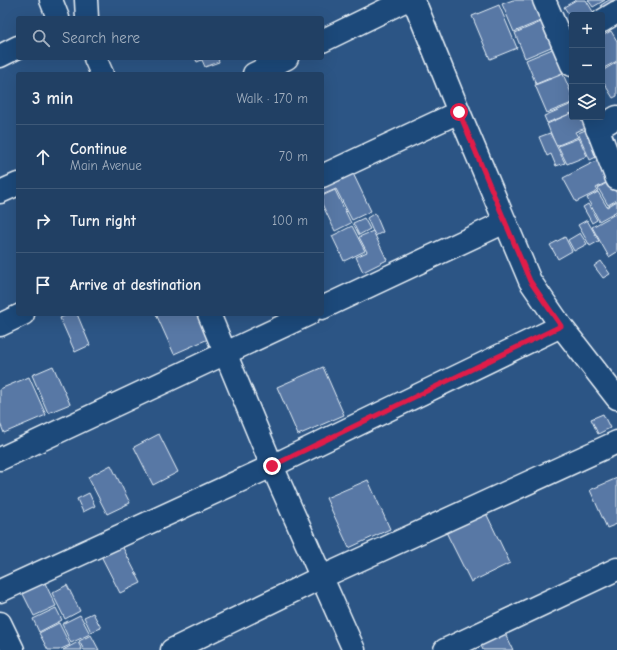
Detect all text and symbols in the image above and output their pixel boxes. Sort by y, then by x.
map controls [569,12,605,120]
button: + [569,12,605,48]
search box [16,16,324,60]
icon: search [30,27,52,49]
text: Search here [62,29,140,47]
button: − [569,48,605,84]
button: layers [569,84,605,120]
text: 3 min [32,89,73,108]
text: Walk · 170 m [236,91,308,106]
route start [450,103,468,121]
text: Continue [70,140,127,158]
icon: ahead [32,146,54,168]
text: 70 m [279,149,308,164]
text: Main Avenue [70,158,142,173]
icon: right [32,210,54,232]
text: Turn right [70,212,136,230]
text: 100 m [272,213,308,228]
icon: arrive [32,274,54,296]
text: Arrive at destination [70,276,201,294]
route end [263,457,281,475]

